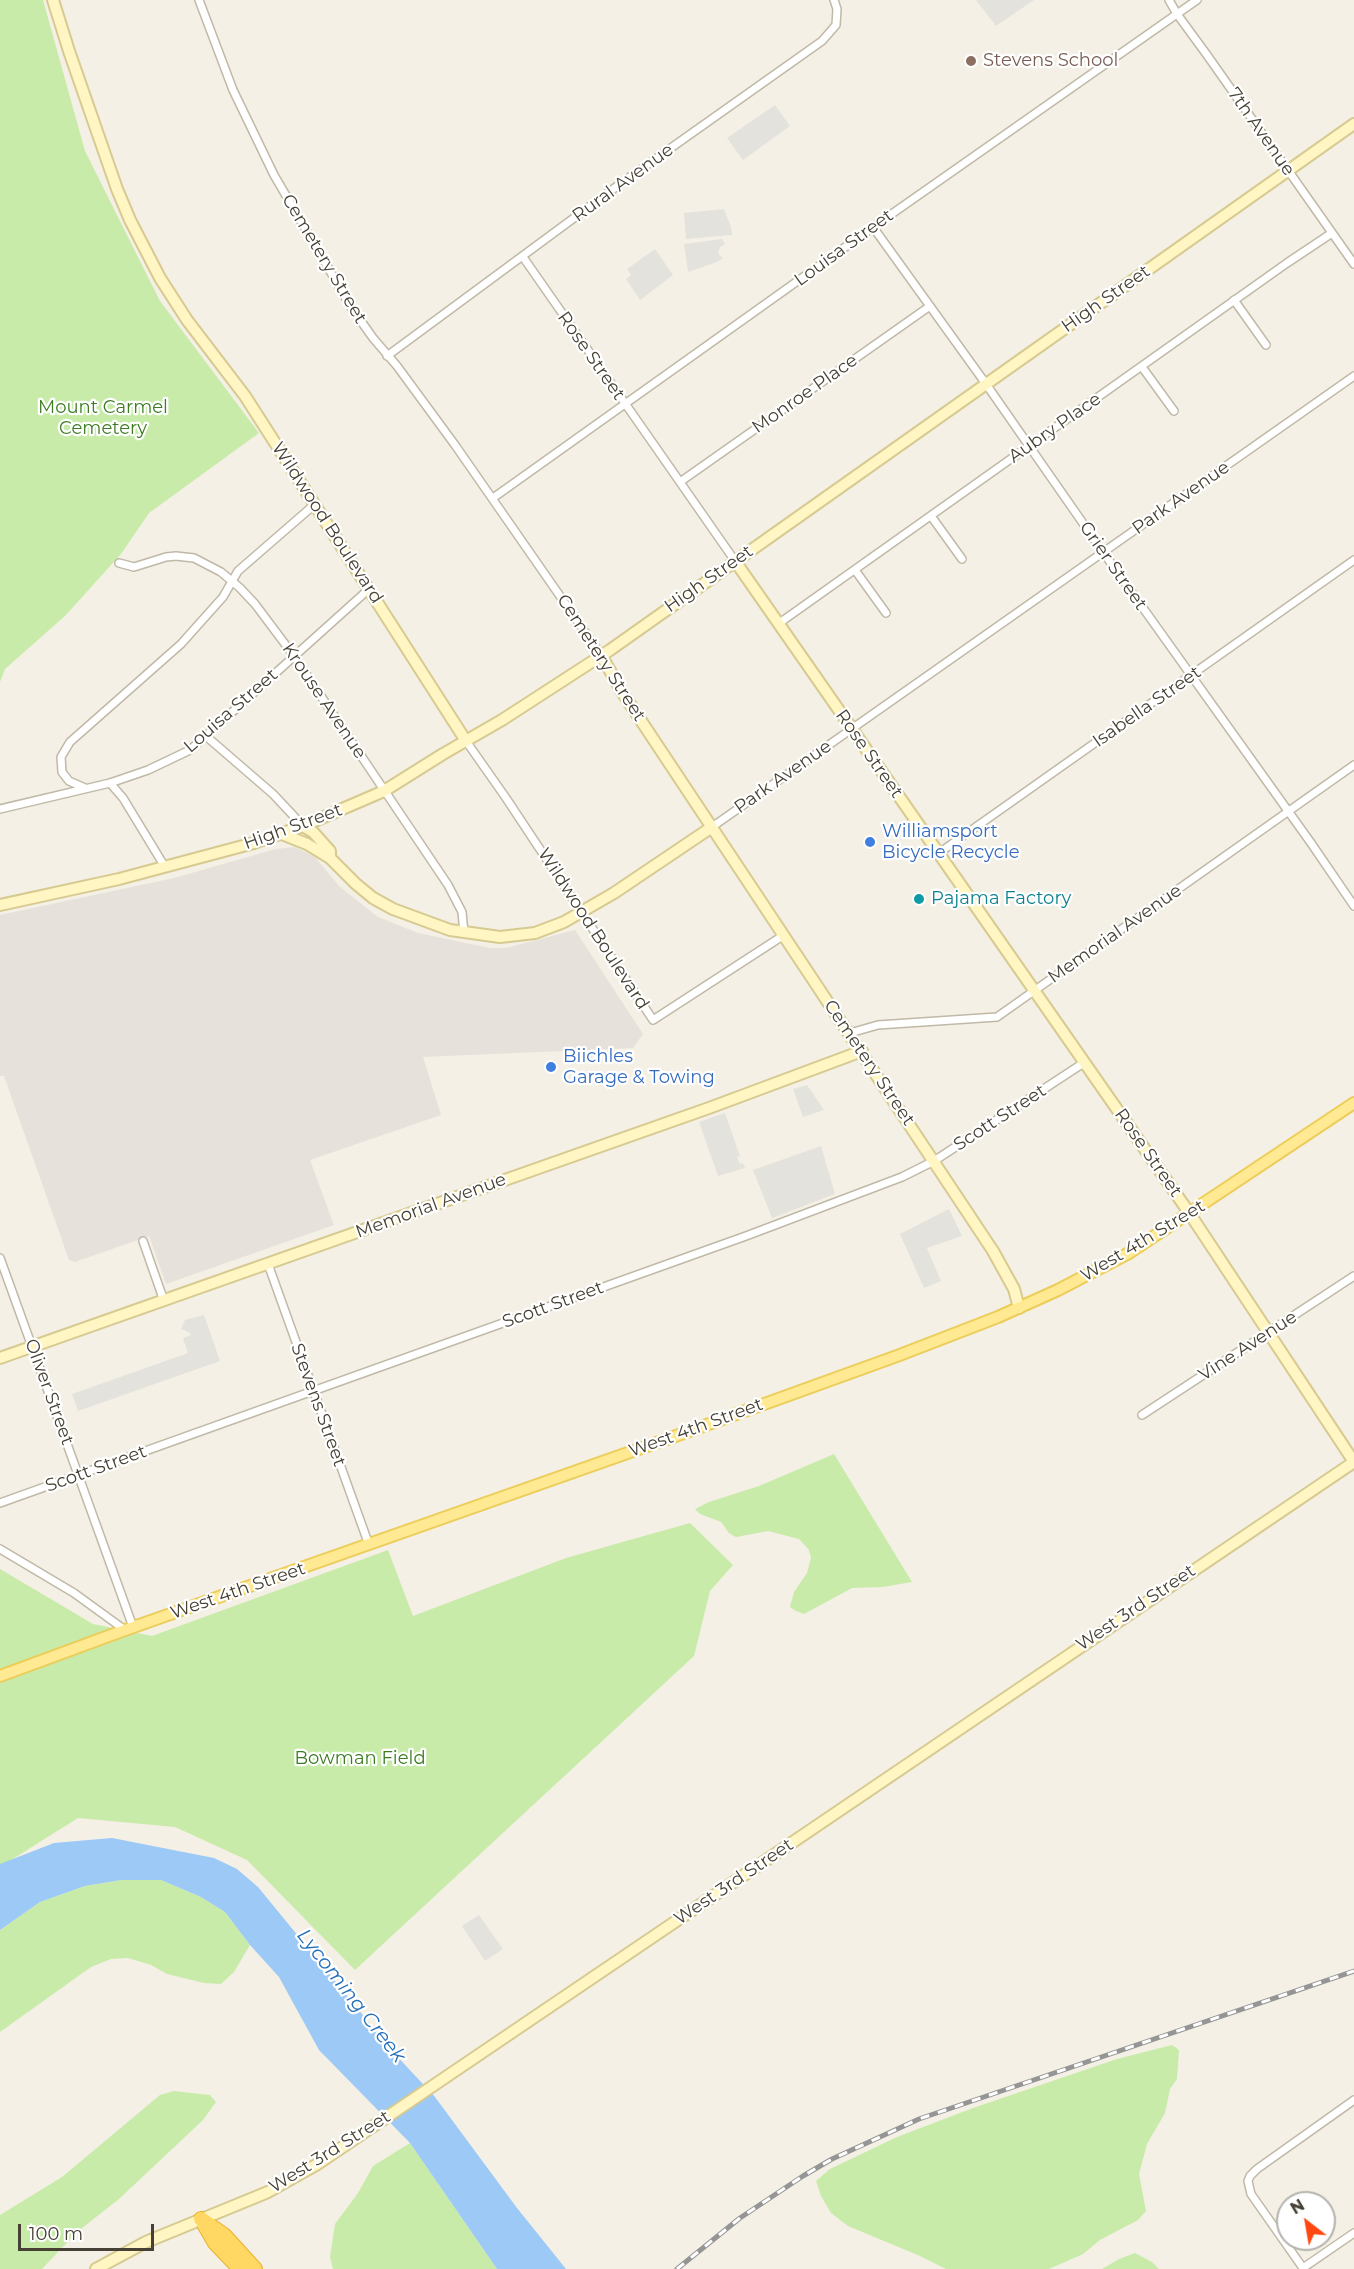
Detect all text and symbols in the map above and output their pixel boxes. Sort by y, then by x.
place label: Stevens School [983,50,1118,72]
marker: Stevens School [964,54,978,68]
street label: 7th Avenue [1223,84,1299,180]
street label: Rural Avenue [568,139,678,227]
street label: Cemetery Street [277,190,371,328]
street label: Louisa Street [790,205,898,291]
street label: High Street [1058,261,1154,337]
street label: Rose Street [553,308,629,404]
street label: Monroe Place [748,350,862,438]
street label: Aubry Place [1005,388,1105,468]
park label: Mount Carmel Cemetery [38,397,168,440]
street label: Wildwood Boulevard [267,438,387,608]
street label: Park Avenue [1128,457,1234,539]
street label: Grier Street [1075,518,1151,614]
street label: High Street [661,541,757,617]
street label: Cemetery Street [552,590,650,726]
street label: Krouse Avenue [277,639,371,763]
street label: Isabella Street [1089,662,1205,752]
street label: Louisa Street [180,664,282,758]
street label: Rose Street [831,706,907,802]
street label: Park Avenue [730,736,836,818]
street label: High Street [241,799,345,855]
place label: Williamsport Bicycle Recycle [882,821,1020,864]
marker: Williamsport Bicycle Recycle [863,835,877,849]
street label: Wildwood Boulevard [533,844,653,1014]
street label: Memorial Avenue [1044,880,1186,988]
place label: Pajama Factory [931,888,1071,910]
marker: Pajama Factory [912,892,926,906]
street label: Cemetery Street [819,996,919,1130]
place label: Biichles Garage & Towing [563,1046,715,1088]
marker: Biichles Garage & Towing [544,1060,558,1074]
street label: Scott Street [950,1080,1050,1156]
street label: Rose Street [1110,1105,1186,1201]
street label: Memorial Avenue [353,1169,509,1243]
street label: West 4th Street [1077,1195,1209,1287]
street label: Scott Street [500,1277,606,1333]
street label: Vine Avenue [1195,1306,1301,1386]
street label: Oliver Street [20,1336,78,1448]
street label: Stevens Street [286,1341,350,1469]
street label: West 4th Street [626,1394,766,1462]
street label: Scott Street [43,1441,149,1497]
street label: West 4th Street [168,1558,308,1624]
street label: West 3rd Street [1072,1560,1200,1656]
park label: Bowman Field [294,1748,426,1770]
street label: West 3rd Street [670,1834,798,1930]
water label: Lycoming Creek [291,1924,411,2068]
street label: West 3rd Street [265,2106,395,2198]
north arrow [1276,2191,1336,2251]
text: N [1287,2195,1308,2218]
scale bar [21,2212,158,2250]
text: 100 m [29,2223,83,2245]

